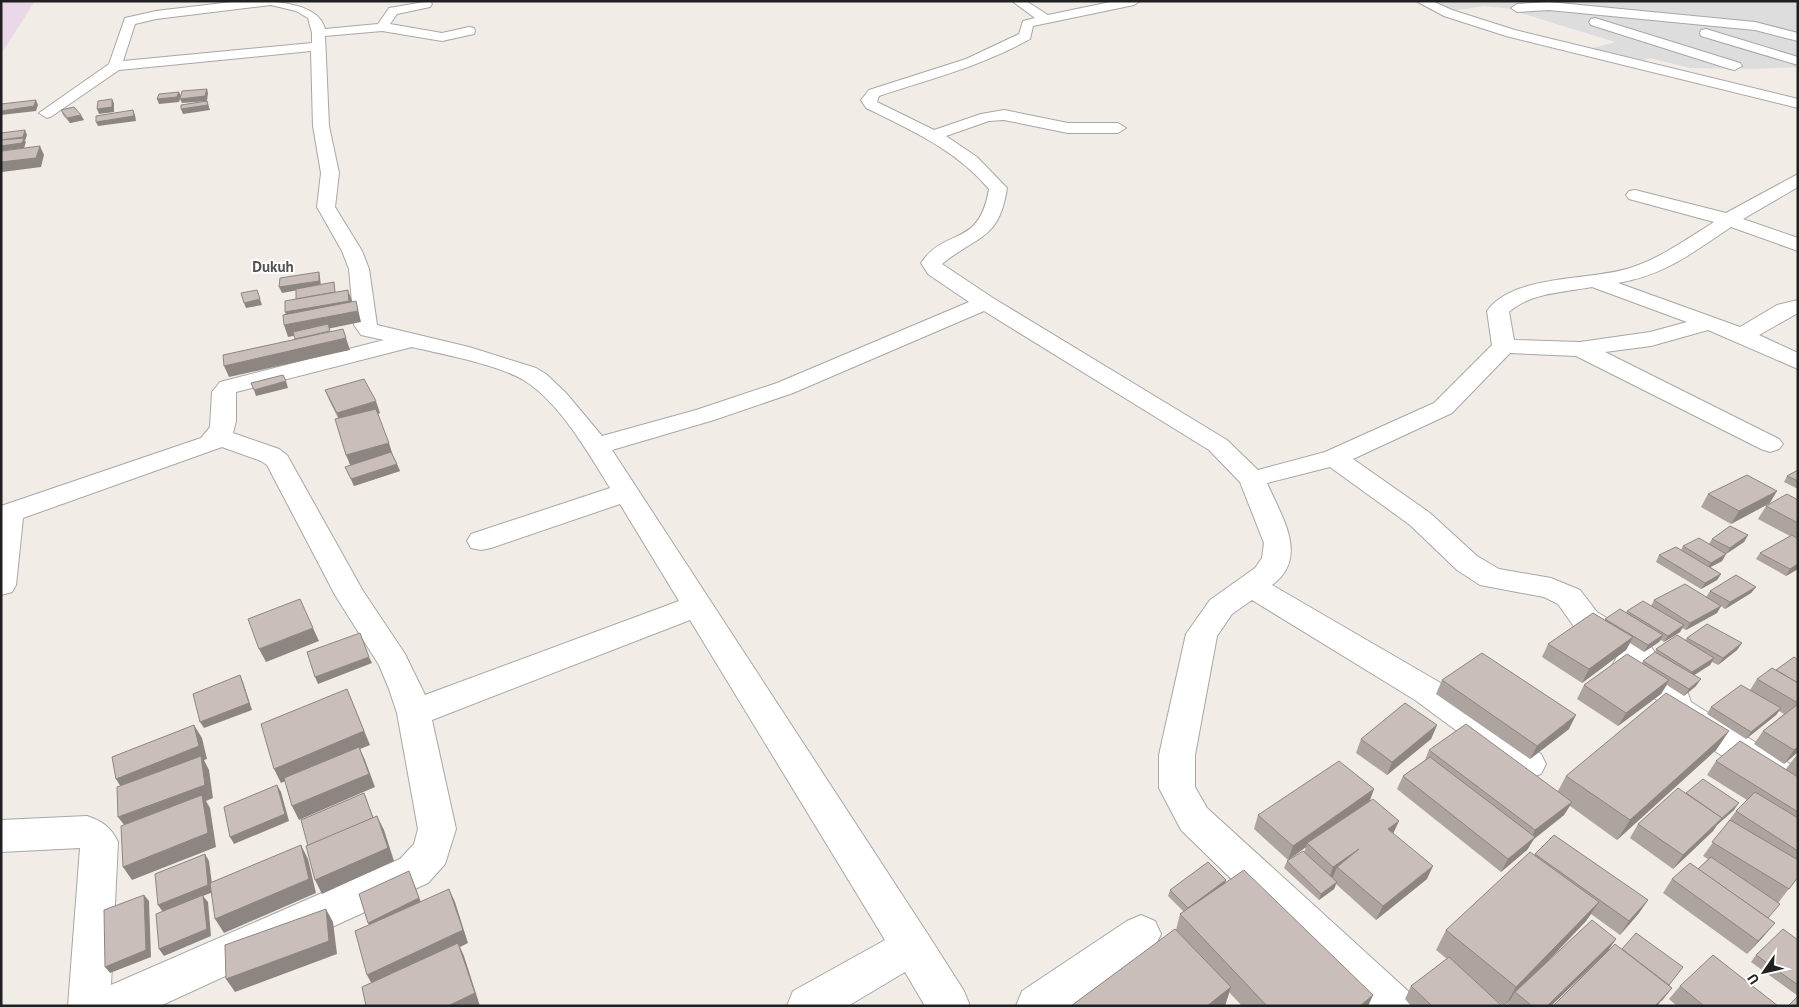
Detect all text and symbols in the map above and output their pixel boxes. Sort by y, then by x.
district label: Dukuh [252,257,294,276]
north arrow [1739,947,1789,997]
text: U [1743,971,1763,988]

